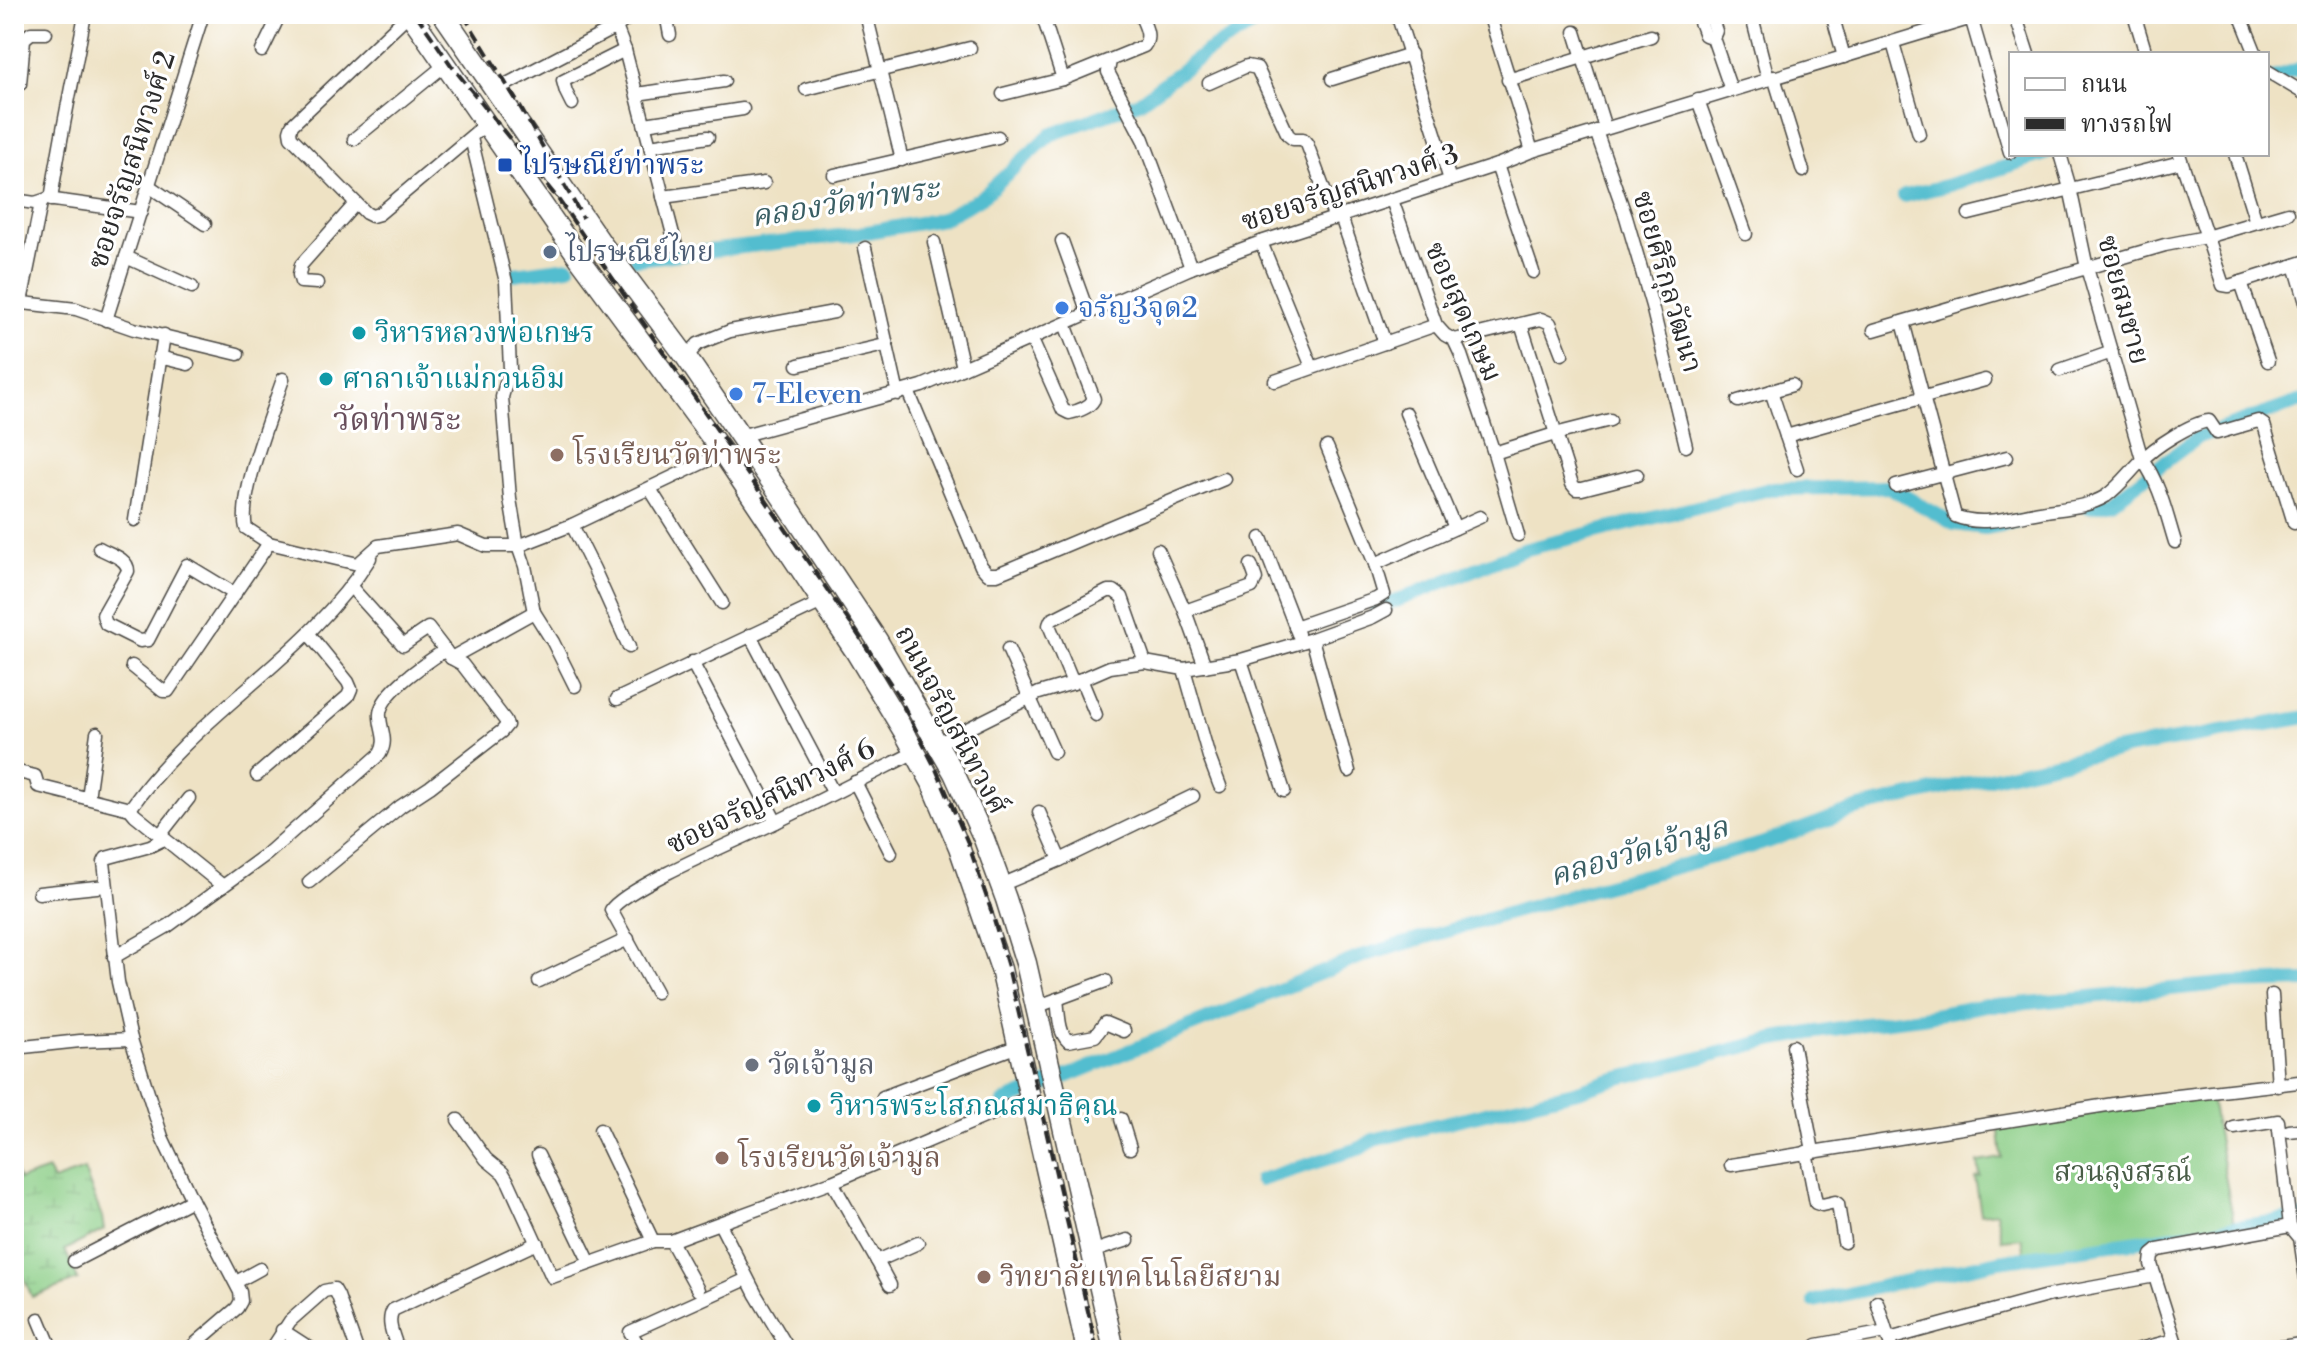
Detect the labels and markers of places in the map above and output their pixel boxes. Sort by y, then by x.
place label: ไปรษณีย์ท่าพระ [519,145,704,183]
marker: ไปรษณีย์ท่าพระ [496,156,514,174]
place label: ไปรษณีย์ไทย [564,232,714,270]
marker: ไปรษณีย์ไทย [541,243,559,261]
place label: จรัญ3จุด2 [1078,291,1198,326]
marker: จรัญ3จุด2 [1053,299,1071,317]
place label: วิหารหลวงพ่อเกษร [375,316,594,351]
marker: วิหารหลวงพ่อเกษร [350,324,368,342]
place label: ศาลาเจ้าแม่กวนอิม [342,362,565,397]
marker: ศาลาเจ้าแม่กวนอิม [317,370,335,388]
place label: 7-Eleven [752,377,863,412]
marker: 7-Eleven [727,385,745,403]
place label: โรงเรียนวัดท่าพระ [572,435,781,473]
marker: โรงเรียนวัดท่าพระ [548,446,566,464]
place label: วัดเจ้ามูล [768,1048,875,1083]
marker: วัดเจ้ามูล [743,1056,761,1074]
place label: วิหารพระโสภณสมาธิคุณ [830,1086,1118,1124]
marker: วิหารพระโสภณสมาธิคุณ [805,1097,823,1115]
place label: โรงเรียนวัดเจ้ามูล [737,1138,941,1176]
marker: โรงเรียนวัดเจ้ามูล [713,1149,731,1167]
place label: วิทยาลัยเทคโนโลยีสยาม [1000,1257,1281,1295]
marker: วิทยาลัยเทคโนโลยีสยาม [975,1268,993,1286]

